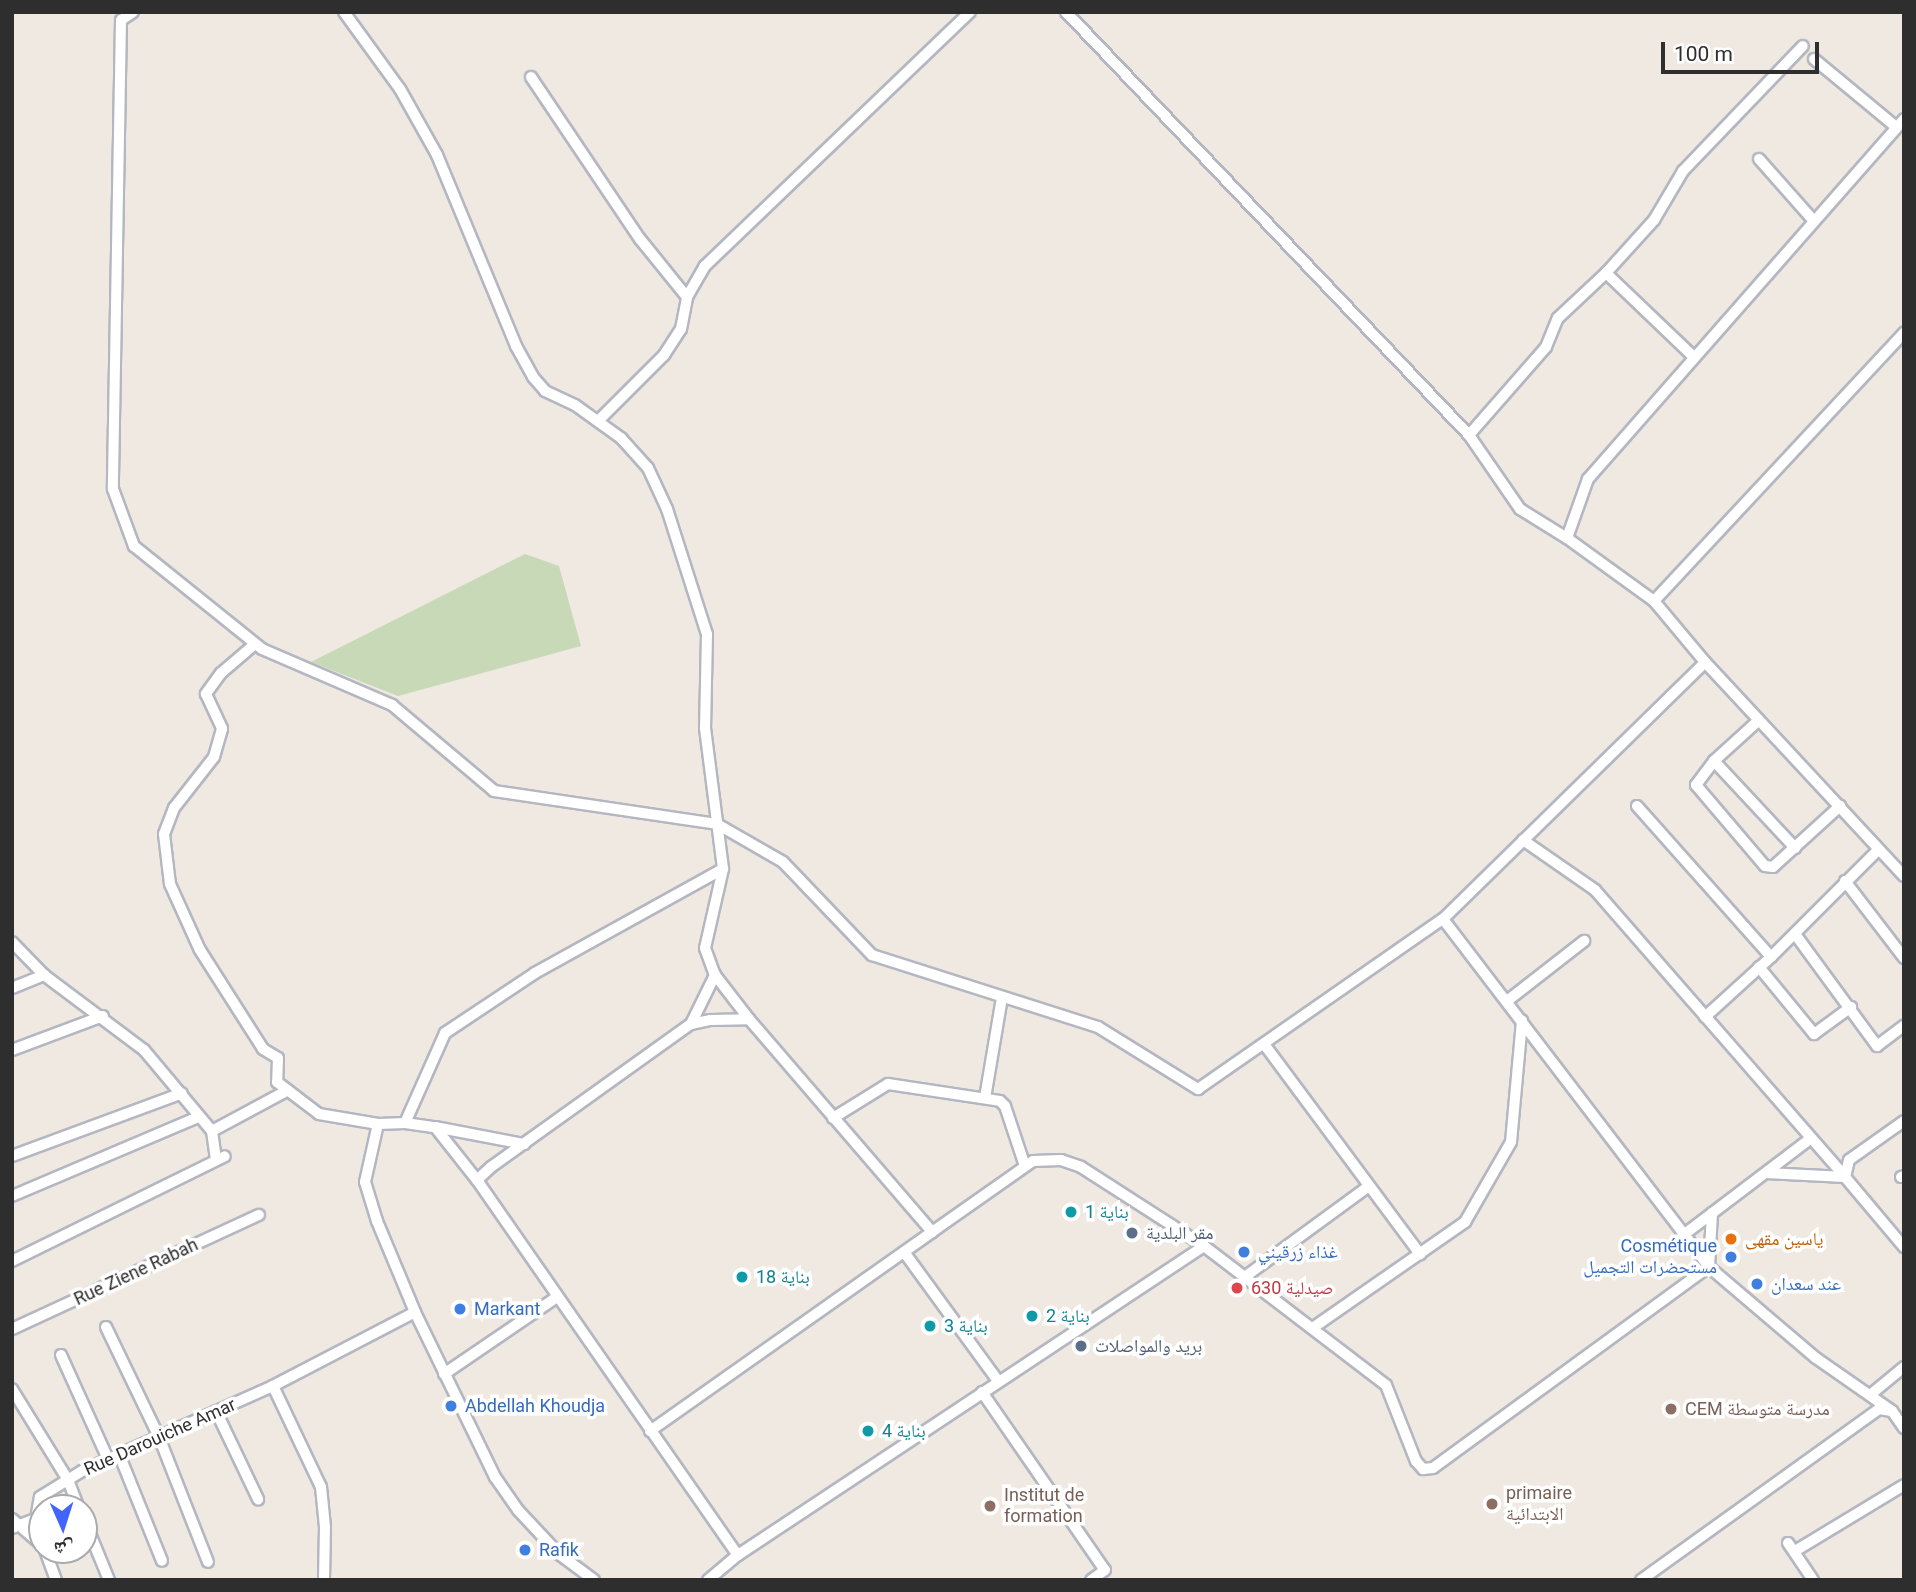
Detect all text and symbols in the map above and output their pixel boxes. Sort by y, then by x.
scale bar [1664,28,1822,72]
text: 100 m [1674,42,1733,66]
place label: بناية 1 [1085,1201,1129,1223]
marker: بناية 1 [1063,1204,1079,1220]
place label: مقر البلدية [1146,1222,1214,1244]
marker: مقر البلدية [1124,1225,1140,1241]
place label: ياسين مقهى [1745,1228,1823,1250]
marker: ياسين مقهى [1723,1231,1739,1247]
street label: Rue Ziene Rabah [71,1234,201,1310]
place label: Cosmétique مستحضرات التجميل [1583,1236,1717,1278]
place label: غذاء زرقيني [1258,1241,1338,1263]
marker: غذاء زرقيني [1236,1244,1252,1260]
marker: Cosmétique مستحضرات التجميل [1723,1249,1739,1265]
place label: بناية 18 [756,1266,810,1288]
marker: بناية 18 [734,1269,750,1285]
place label: عند سعدان [1771,1273,1841,1295]
marker: عند سعدان [1749,1276,1765,1292]
place label: صيدلية 630 [1251,1277,1333,1299]
marker: صيدلية 630 [1229,1280,1245,1296]
place label: Markant [474,1298,540,1320]
marker: Markant [452,1301,468,1317]
place label: بناية 2 [1046,1305,1090,1327]
marker: بناية 2 [1024,1308,1040,1324]
place label: بناية 3 [944,1315,988,1337]
marker: بناية 3 [922,1318,938,1334]
place label: بريد والمواصلات [1095,1335,1202,1357]
marker: بريد والمواصلات [1073,1338,1089,1354]
street label: Rue Darouiche Amar [81,1394,239,1480]
place label: Abdellah Khoudja [465,1395,605,1417]
marker: Abdellah Khoudja [443,1398,459,1414]
place label: CEM مدرسة متوسطة [1685,1398,1830,1420]
marker: CEM مدرسة متوسطة [1663,1401,1679,1417]
place label: بناية 4 [882,1420,926,1442]
marker: بناية 4 [860,1423,876,1439]
place label: primaire الابتدائية [1506,1483,1572,1526]
place label: Institut de formation [1004,1485,1084,1528]
north arrow [28,1494,98,1564]
marker: primaire الابتدائية [1484,1496,1500,1512]
marker: Institut de formation [982,1498,998,1514]
text: ش [53,1536,75,1560]
place label: Rafik [539,1539,579,1561]
marker: Rafik [517,1542,533,1558]

